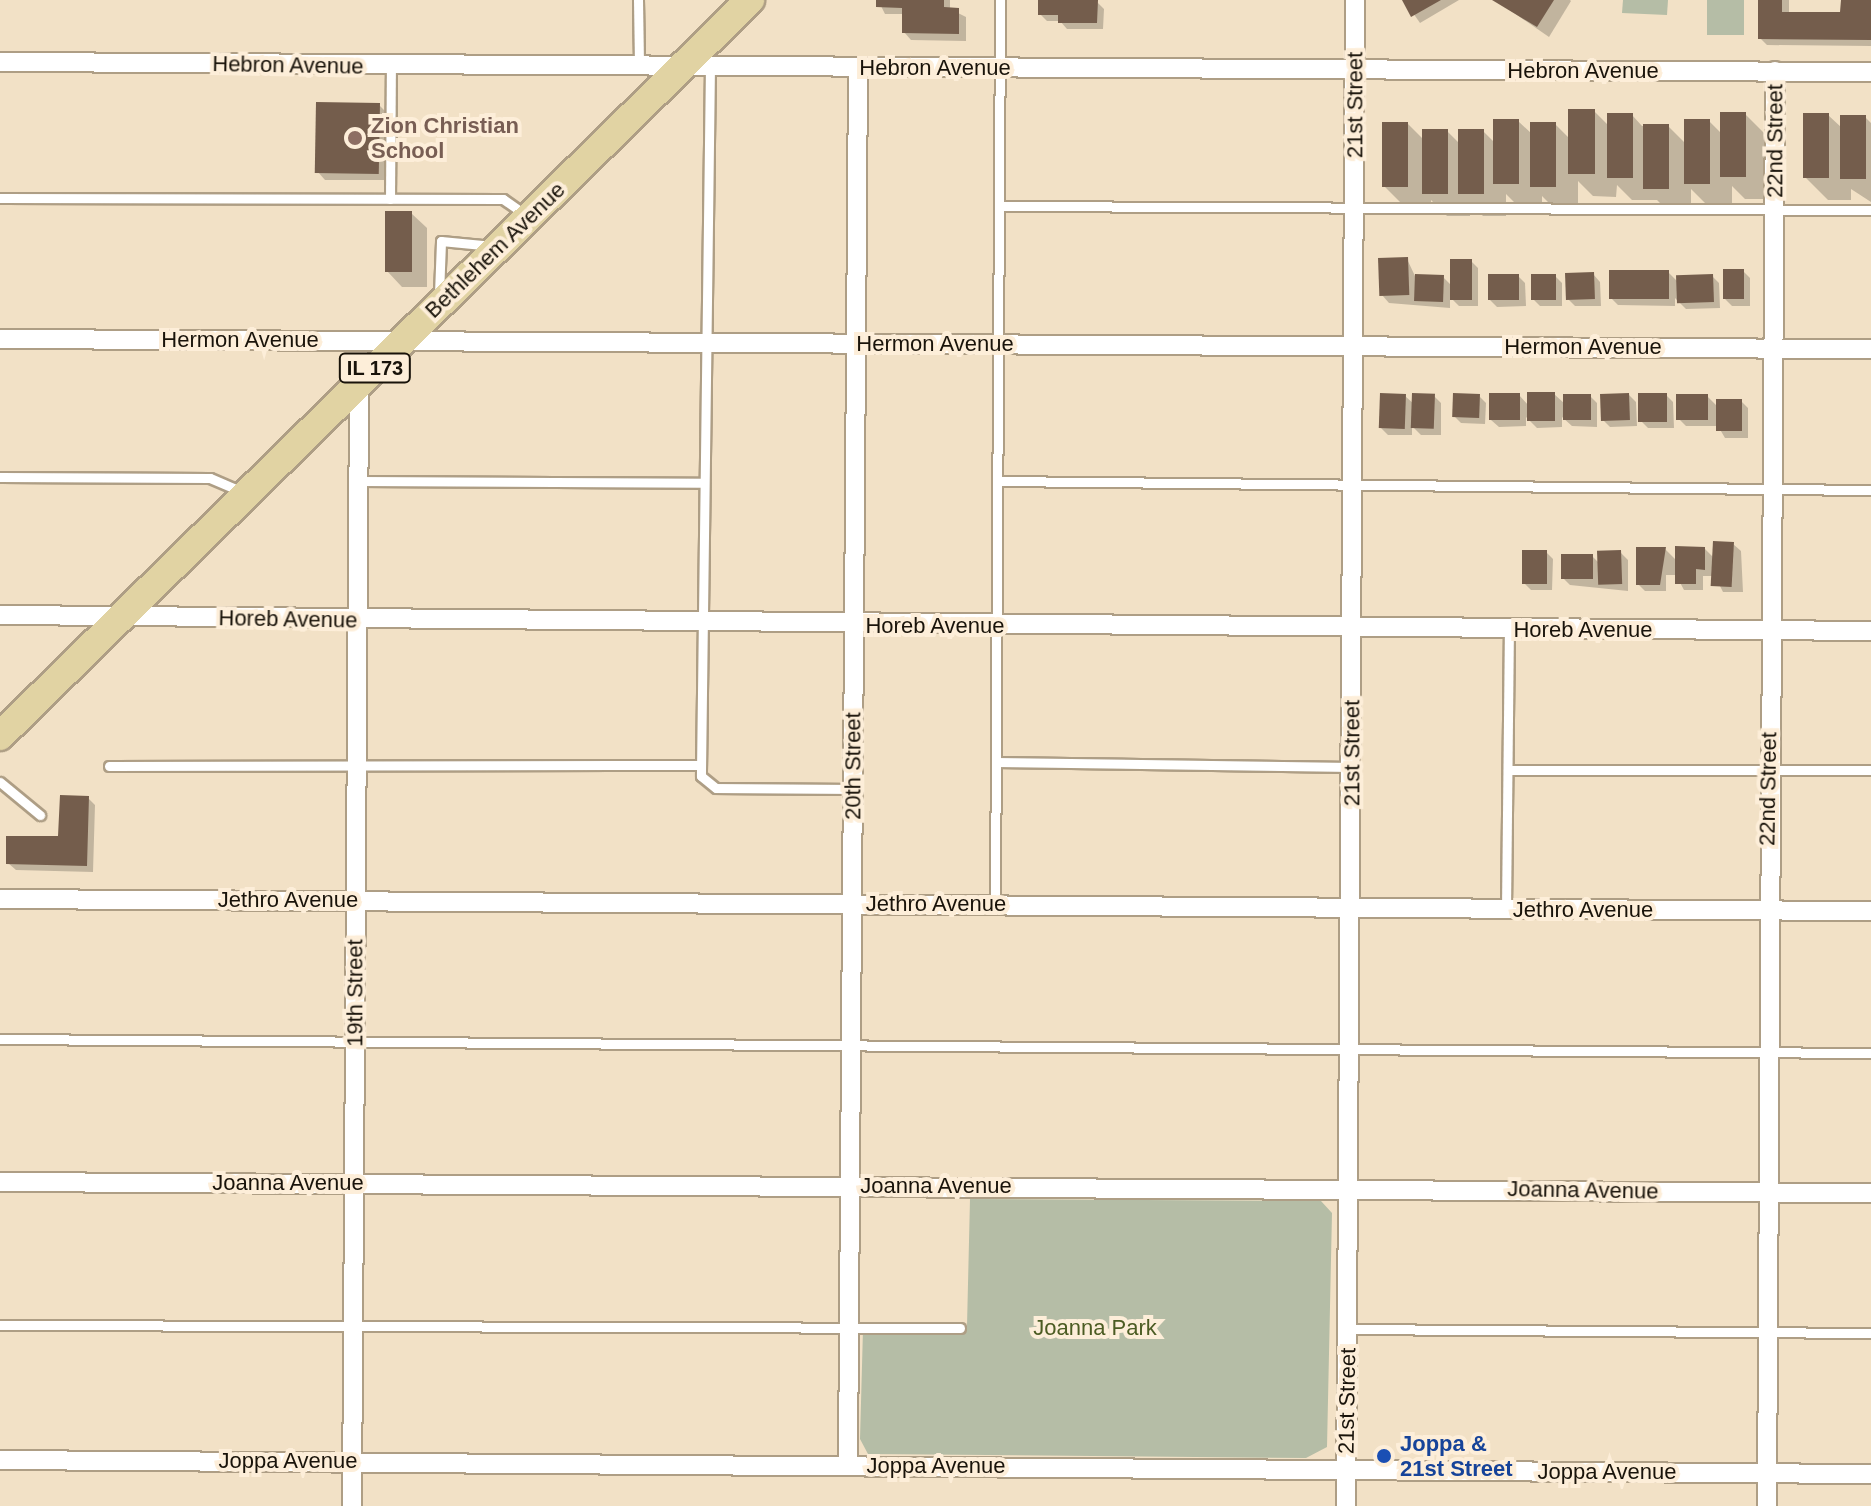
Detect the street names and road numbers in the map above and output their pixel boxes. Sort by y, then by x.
street label: Hebron Avenue [212,50,364,80]
street label: 21st Street [1342,52,1368,158]
street label: Hebron Avenue [859,55,1011,81]
street label: Hebron Avenue [1507,58,1659,84]
street label: 22nd Street [1762,84,1788,198]
street label: Bethlehem Avenue [419,176,571,324]
street label: Hermon Avenue [161,327,319,353]
street label: Hermon Avenue [856,331,1014,357]
street label: Hermon Avenue [1504,334,1662,360]
road number: IL 173 [337,352,413,384]
street label: Horeb Avenue [218,605,358,633]
street label: Horeb Avenue [865,613,1005,639]
street label: Horeb Avenue [1513,617,1653,643]
street label: 21st Street [1339,700,1365,806]
street label: 20th Street [840,712,866,820]
street label: 22nd Street [1754,732,1782,846]
street label: Jethro Avenue [217,887,359,913]
street label: Jethro Avenue [865,891,1007,917]
street label: Jethro Avenue [1512,897,1654,923]
street label: 19th Street [342,939,368,1047]
street label: Joanna Avenue [212,1170,364,1196]
street label: Joanna Avenue [860,1173,1012,1199]
street label: Joanna Avenue [1507,1175,1659,1205]
street label: 21st Street [1333,1348,1361,1454]
street label: Joppa Avenue [218,1448,358,1474]
street label: Joppa Avenue [866,1453,1006,1479]
street label: Joppa Avenue [1537,1459,1677,1485]

